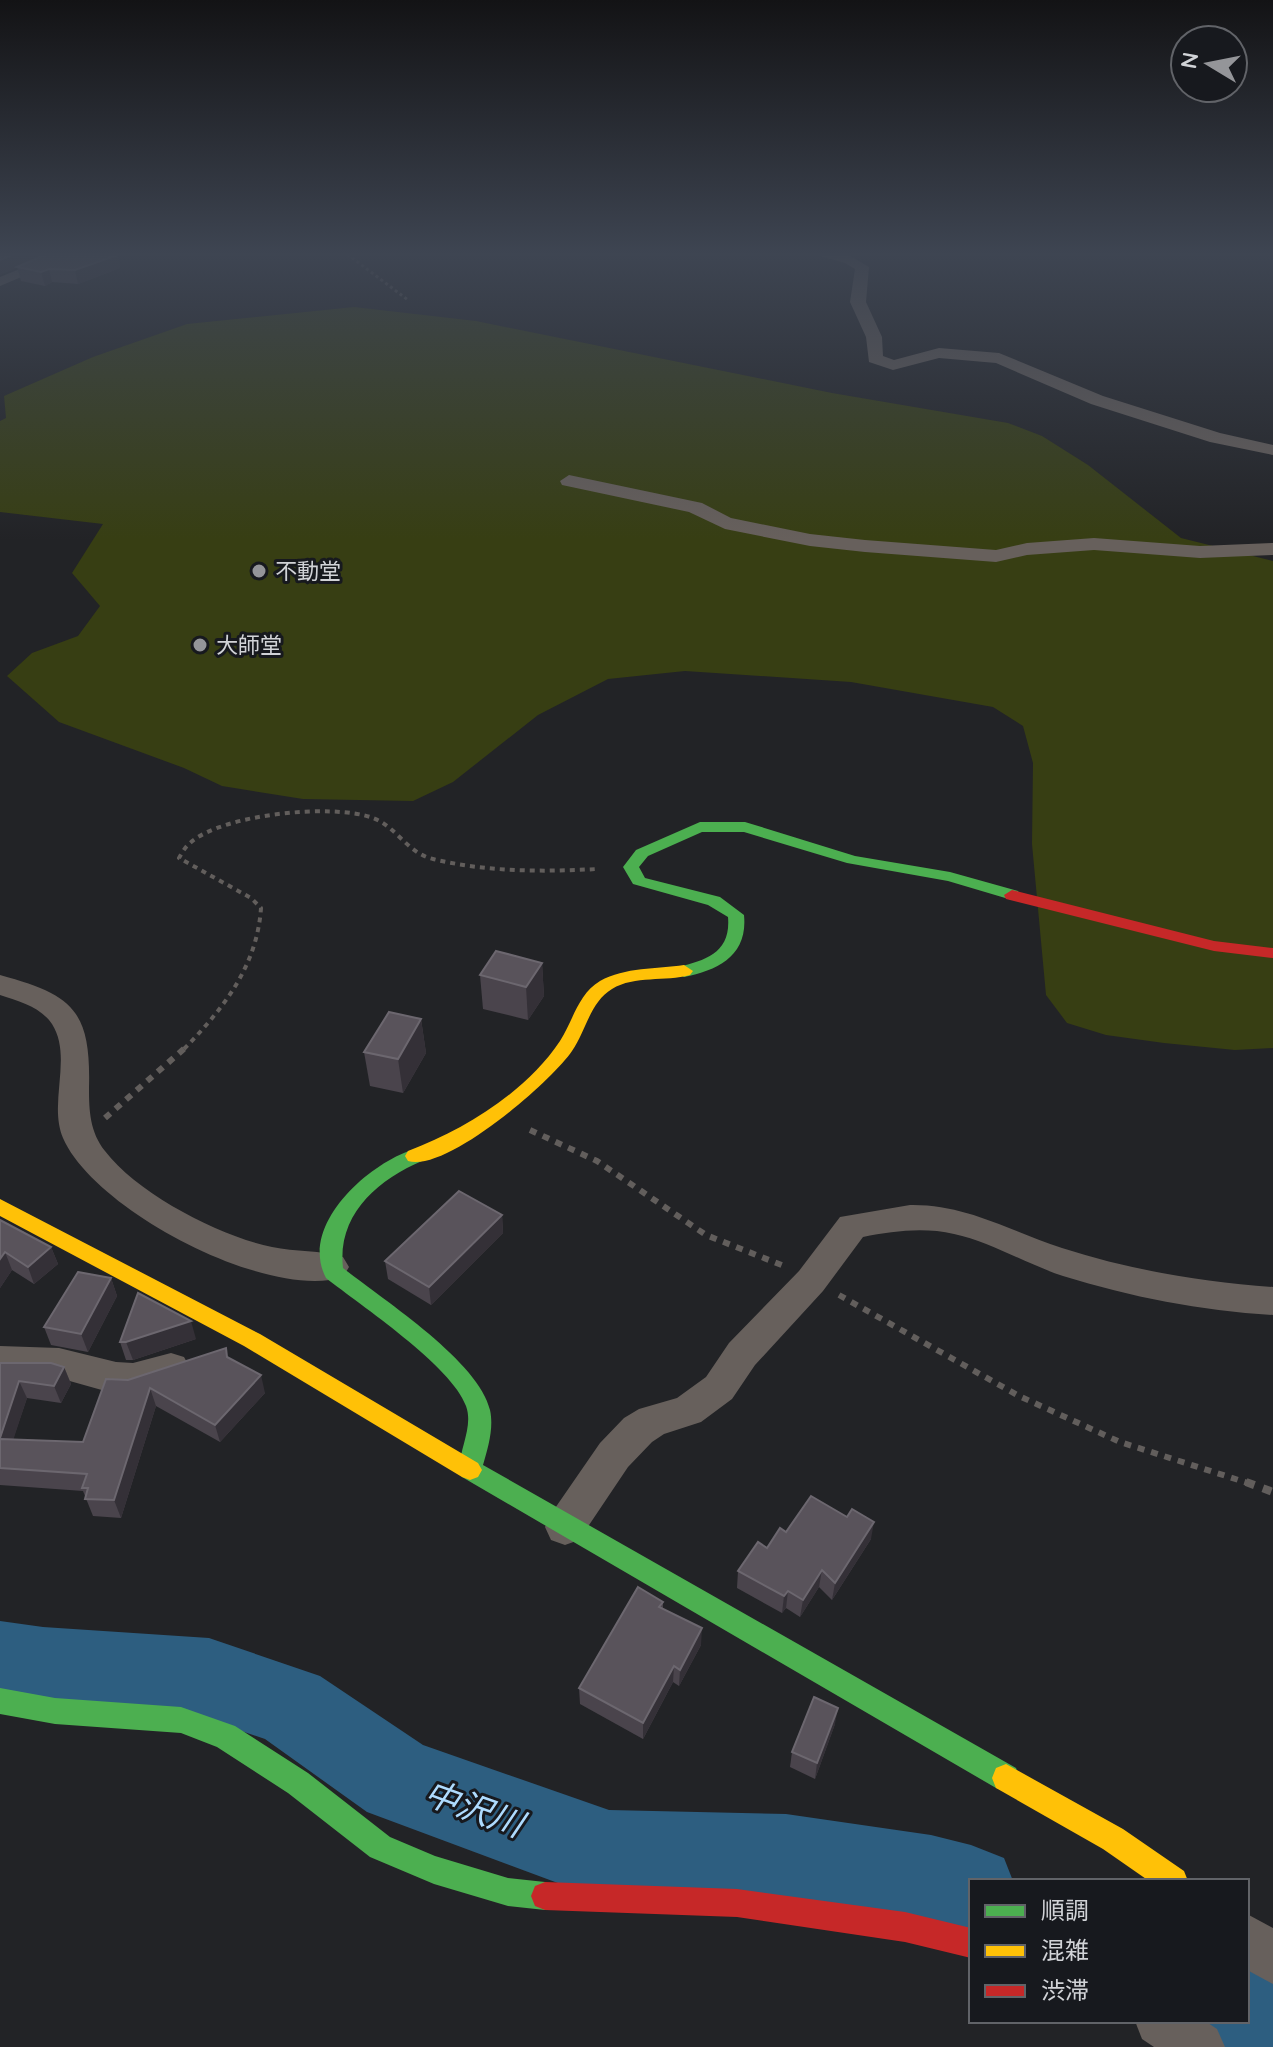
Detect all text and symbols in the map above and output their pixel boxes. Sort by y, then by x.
north arrow [1169,24,1249,104]
text: N [1174,50,1204,71]
place label: 不動堂 [275,557,341,585]
marker: 不動堂 [250,562,268,580]
place label: 大師堂 [216,631,282,659]
marker: 大師堂 [191,636,209,654]
water label: 中沢川 [419,1770,532,1847]
legend [969,1879,1249,2023]
text: 順調 [1041,1895,1089,1925]
text: 混雑 [1041,1935,1089,1965]
text: 渋滞 [1041,1975,1089,2005]

